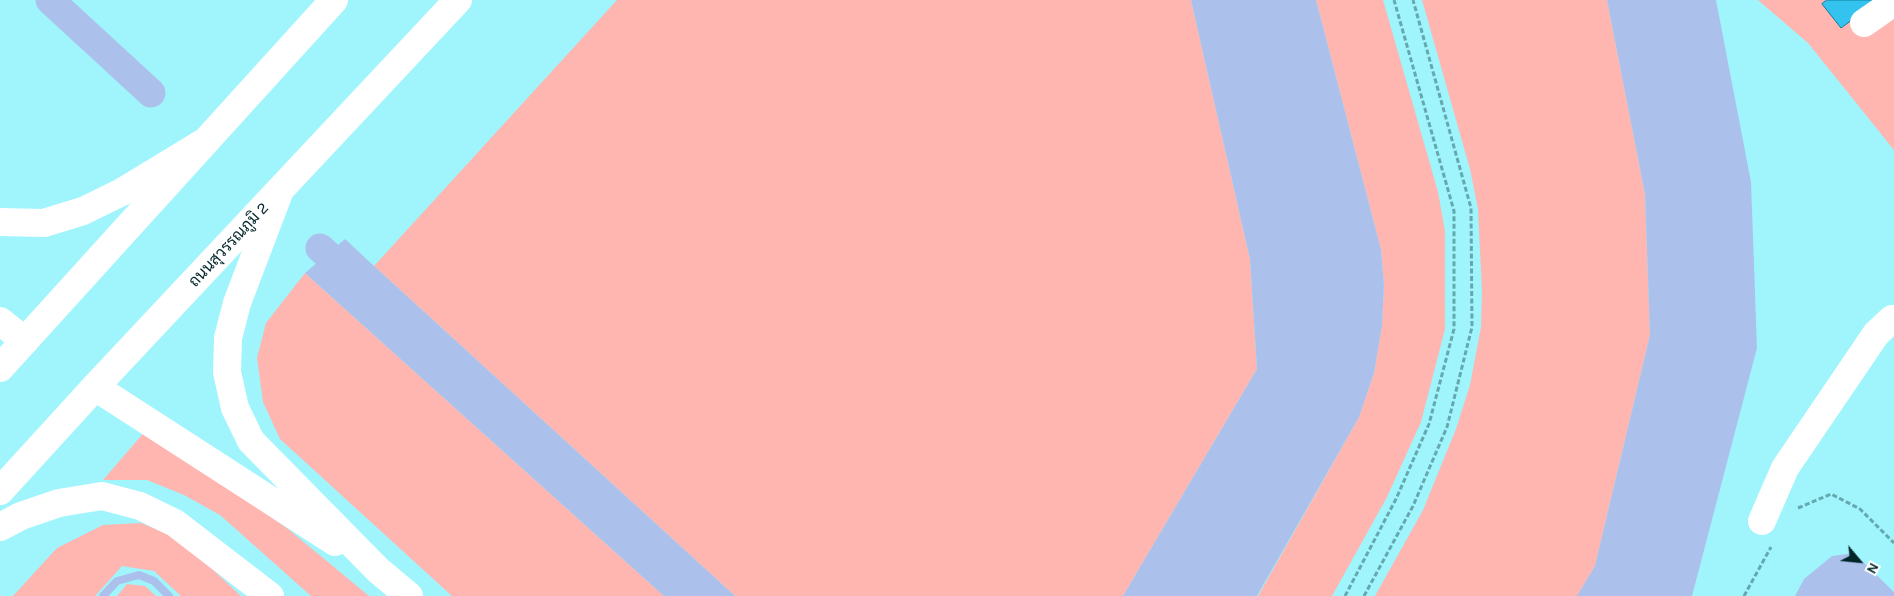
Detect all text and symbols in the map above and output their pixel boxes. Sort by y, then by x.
street label: ถนนสุวรรณภูมิ 2 [185,199,273,291]
north arrow [1834,536,1884,586]
text: N [1863,560,1883,577]

